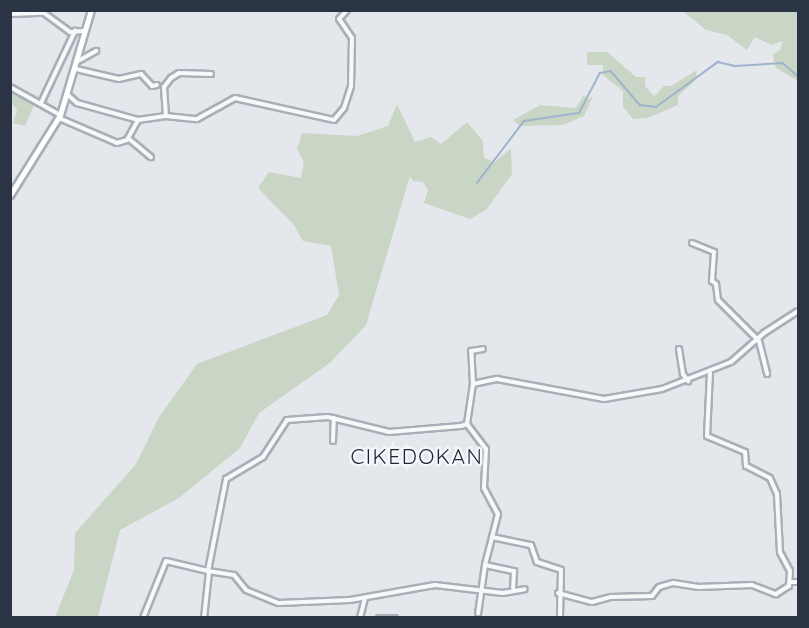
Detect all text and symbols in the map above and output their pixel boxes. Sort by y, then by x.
district label: CIKEDOKAN [351,443,483,469]

